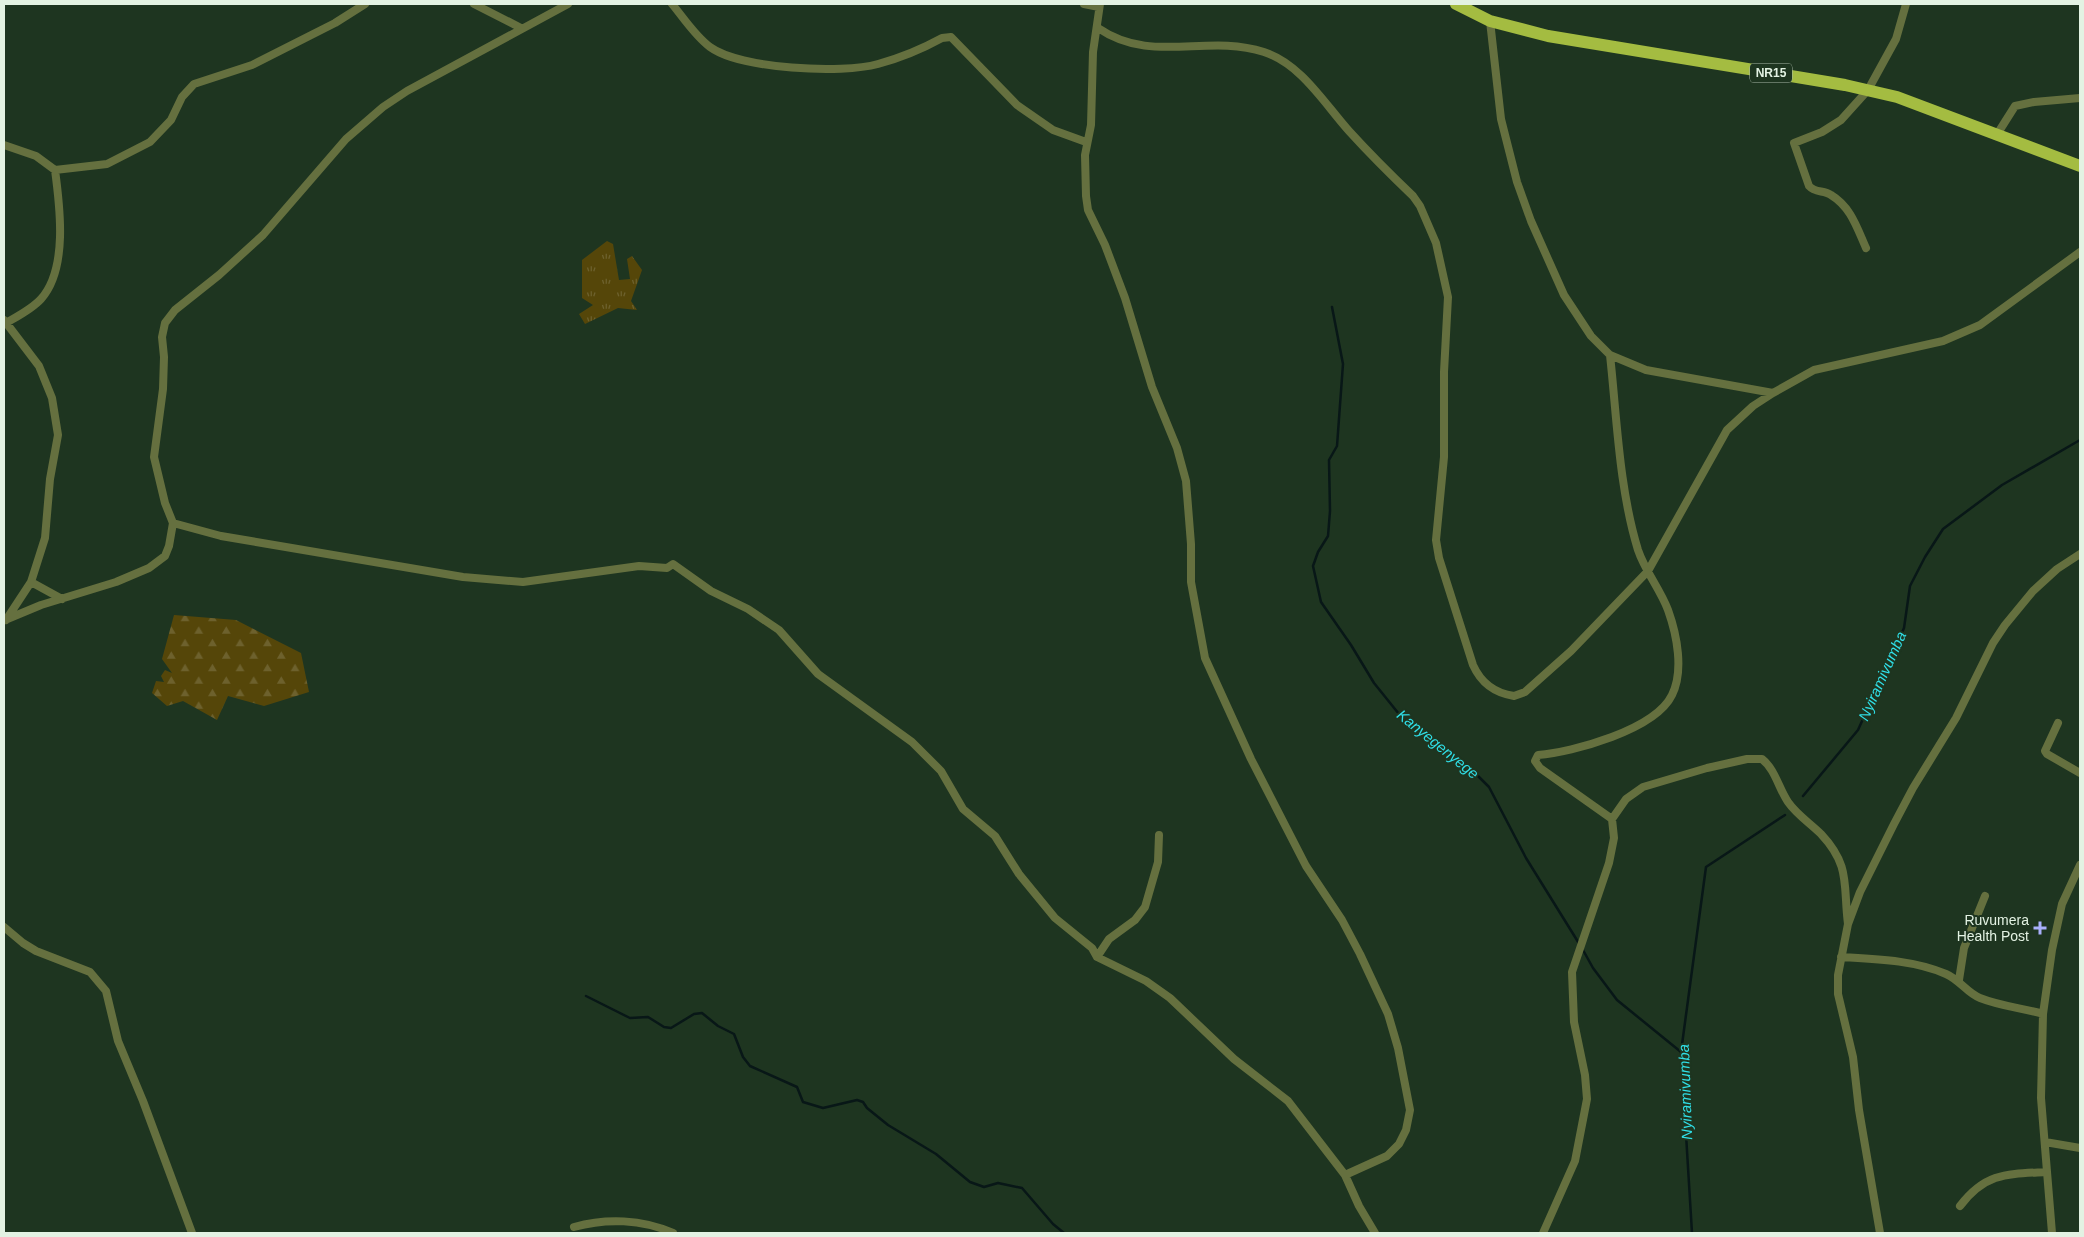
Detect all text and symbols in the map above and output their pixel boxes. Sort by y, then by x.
road number: NR15 [1750,64,1792,82]
water label: Nyiramivumba [1855,629,1909,723]
water label: Kanyegenyege [1394,706,1482,782]
place label: Ruvumera Health Post [1957,912,2029,944]
marker: Ruvumera Health Post [2033,921,2047,935]
water label: Nyiramivumba [1675,1044,1695,1140]

